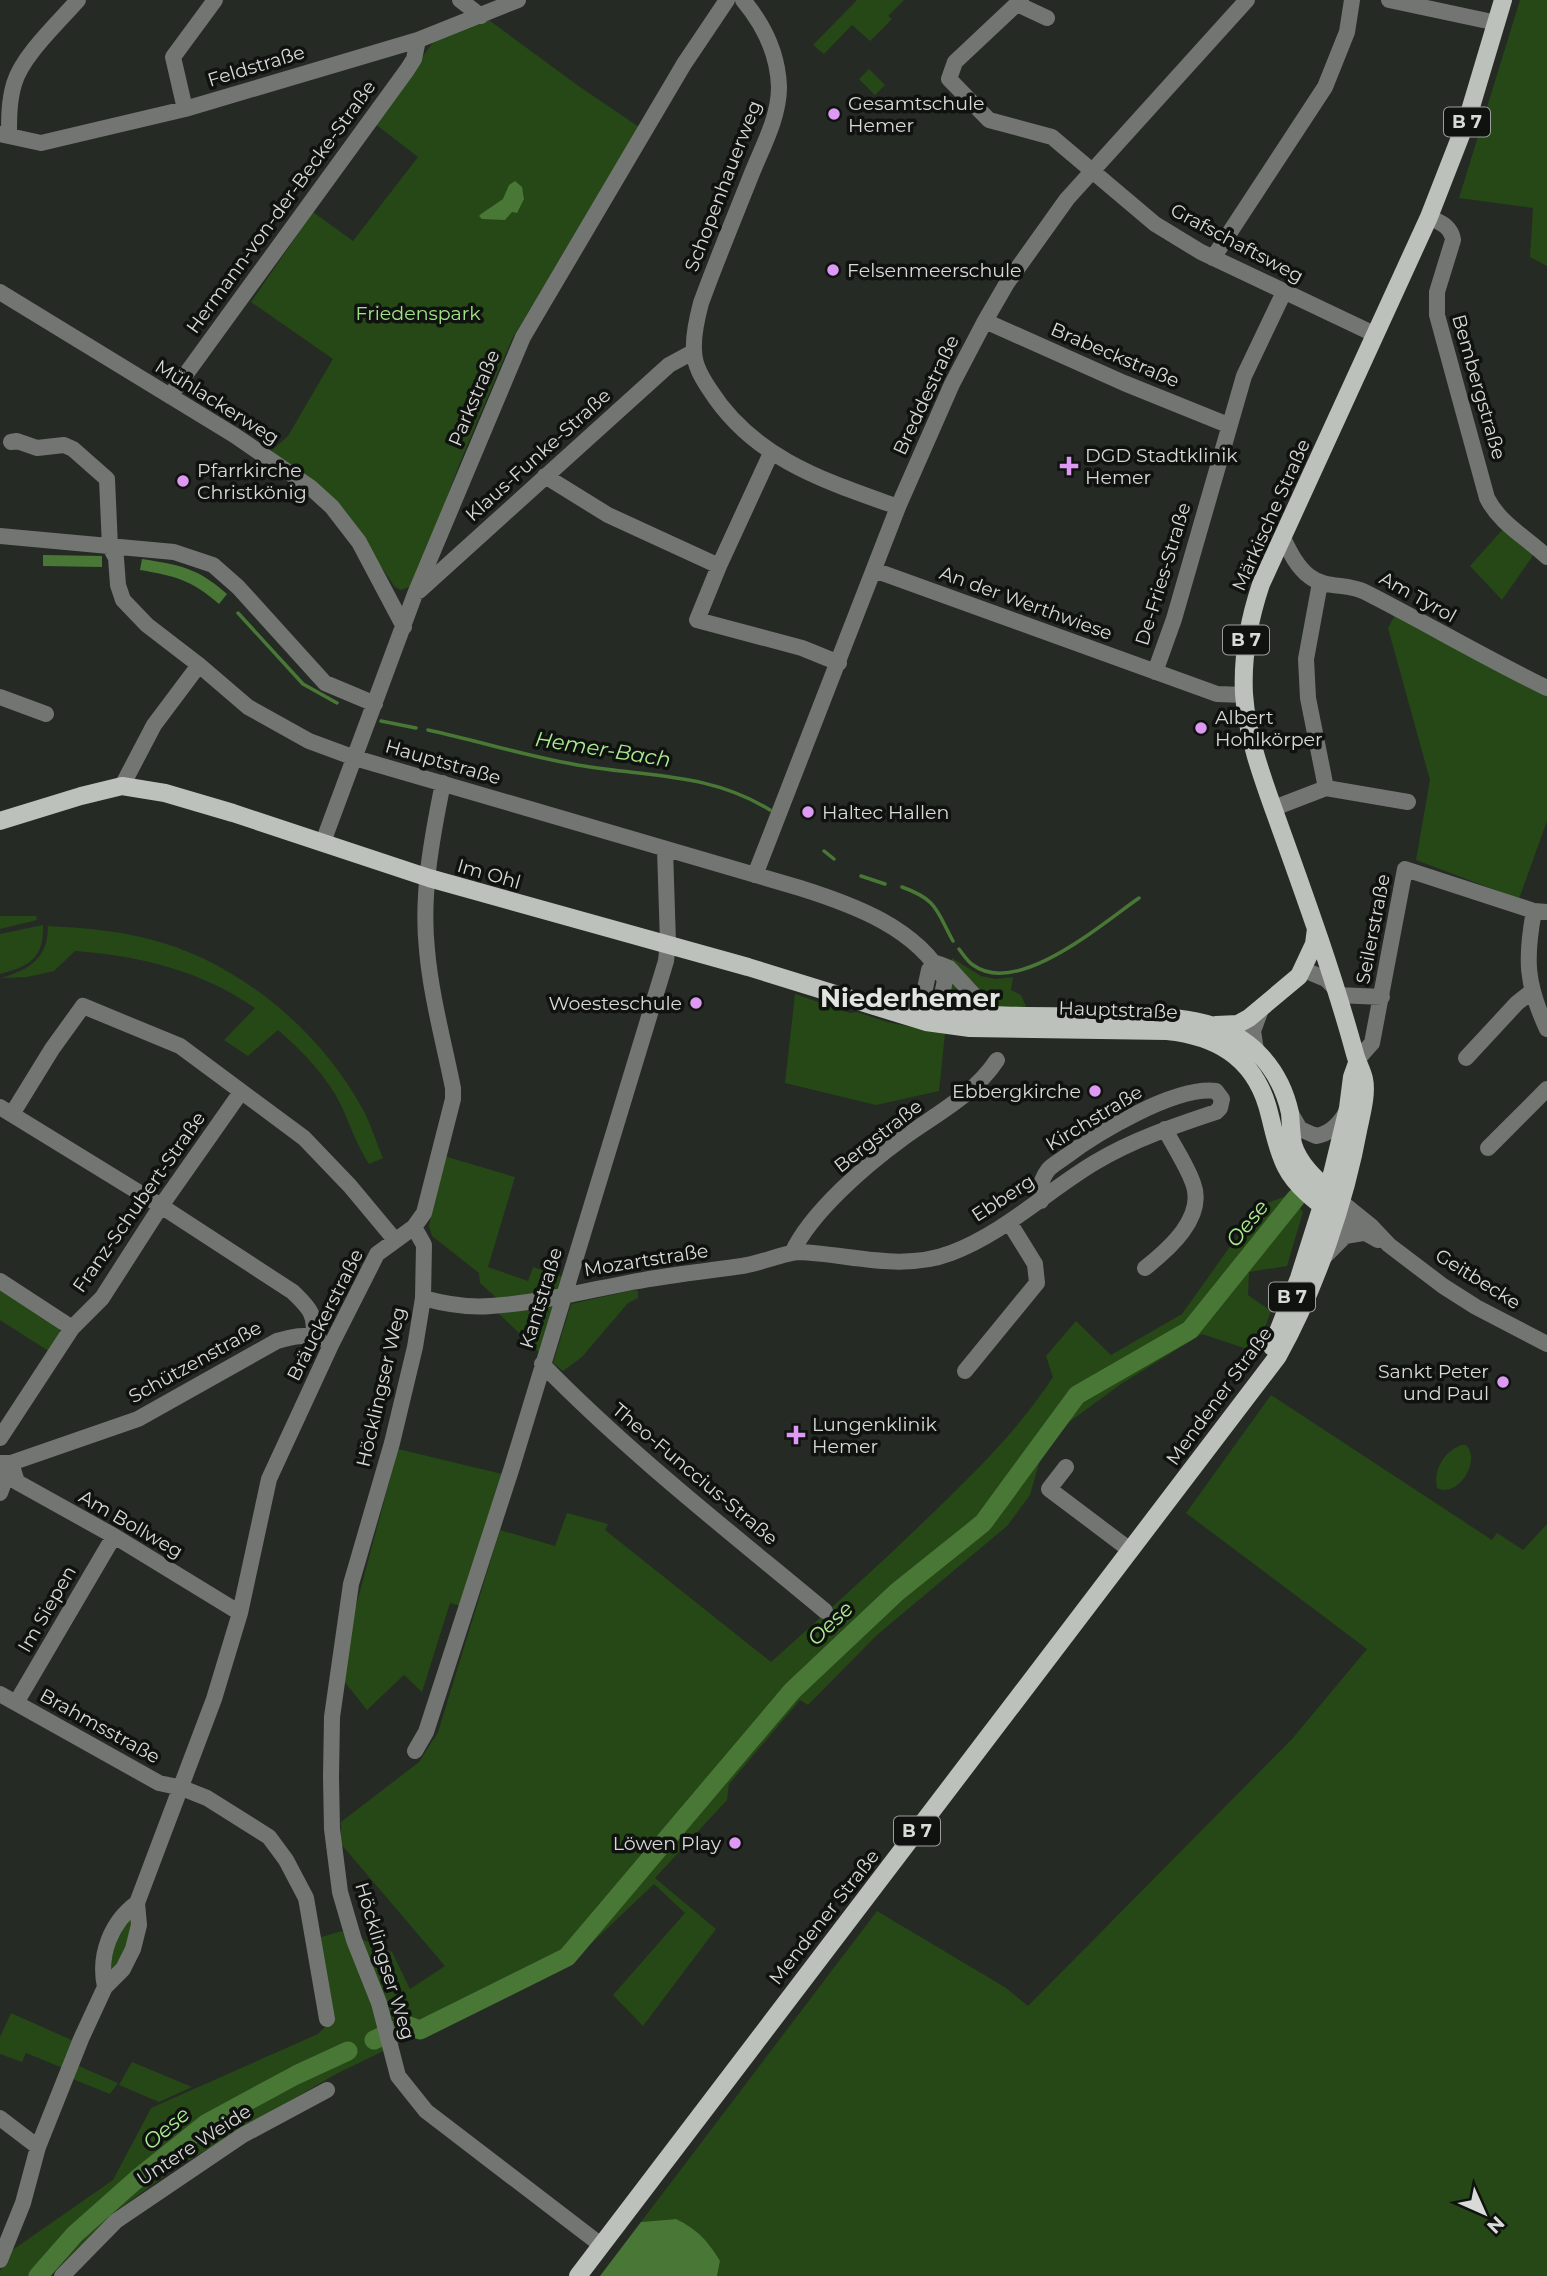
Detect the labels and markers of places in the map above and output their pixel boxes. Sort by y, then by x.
place label: Gesamtschule Hemer [848,92,985,137]
marker: Gesamtschule Hemer [826,106,842,122]
place label: Felsenmeerschule [847,259,1022,282]
marker: Felsenmeerschule [825,262,841,278]
place label: DGD Stadtklinik Hemer [1085,444,1238,489]
marker: DGD Stadtklinik Hemer [1059,456,1079,476]
place label: Pfarrkirche Christkönig [197,459,307,504]
marker: Pfarrkirche Christkönig [175,473,191,489]
place label: Albert Hohlkörper [1215,706,1323,751]
marker: Albert Hohlkörper [1193,720,1209,736]
place label: Haltec Hallen [822,801,949,824]
marker: Haltec Hallen [800,804,816,820]
place label: Woesteschule [548,992,682,1015]
marker: Woesteschule [688,995,704,1011]
place label: Ebbergkirche [952,1080,1081,1103]
marker: Ebbergkirche [1087,1083,1103,1099]
place label: Sankt Peter und Paul [1378,1360,1489,1405]
marker: Sankt Peter und Paul [1495,1374,1511,1390]
place label: Lungenklinik Hemer [812,1413,938,1458]
marker: Lungenklinik Hemer [786,1425,806,1445]
place label: Löwen Play [613,1832,722,1855]
marker: Löwen Play [727,1835,743,1851]

